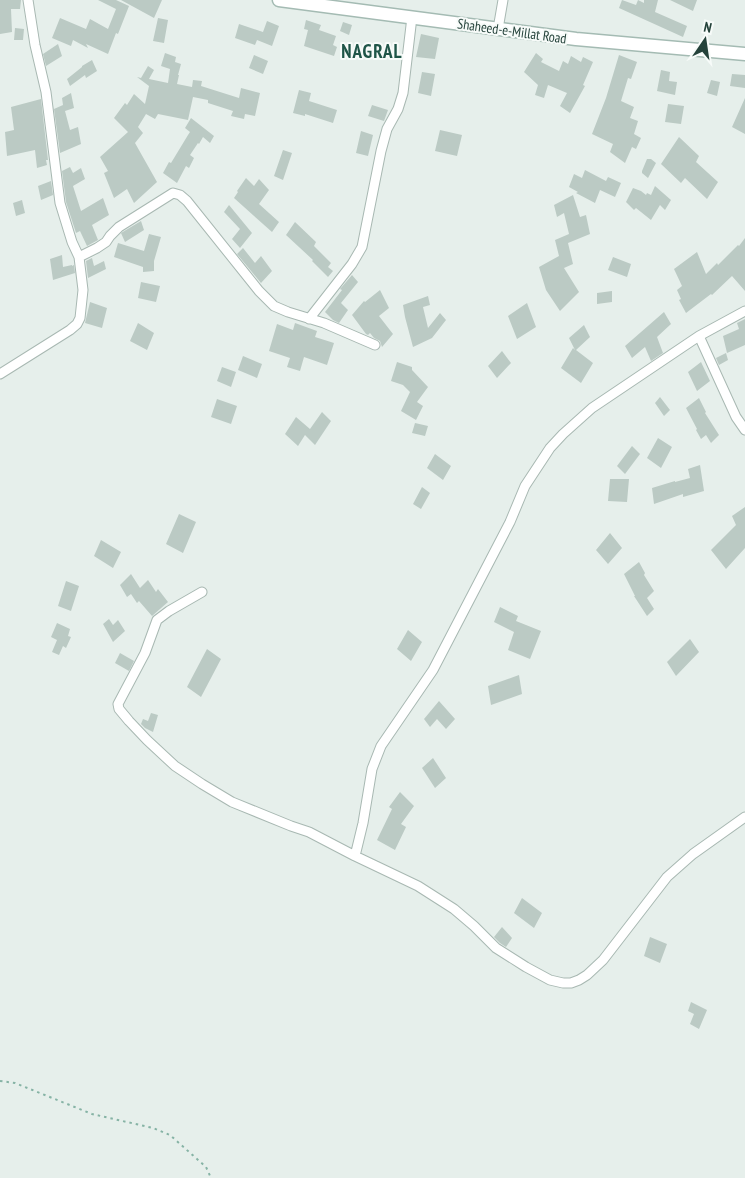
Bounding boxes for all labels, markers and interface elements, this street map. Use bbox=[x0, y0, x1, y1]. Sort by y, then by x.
street label: Shaheed-e-Millat Road bbox=[456, 14, 568, 48]
north arrow bbox=[680, 15, 730, 65]
text: N bbox=[702, 18, 714, 37]
district label: NAGRAL bbox=[341, 39, 403, 63]

